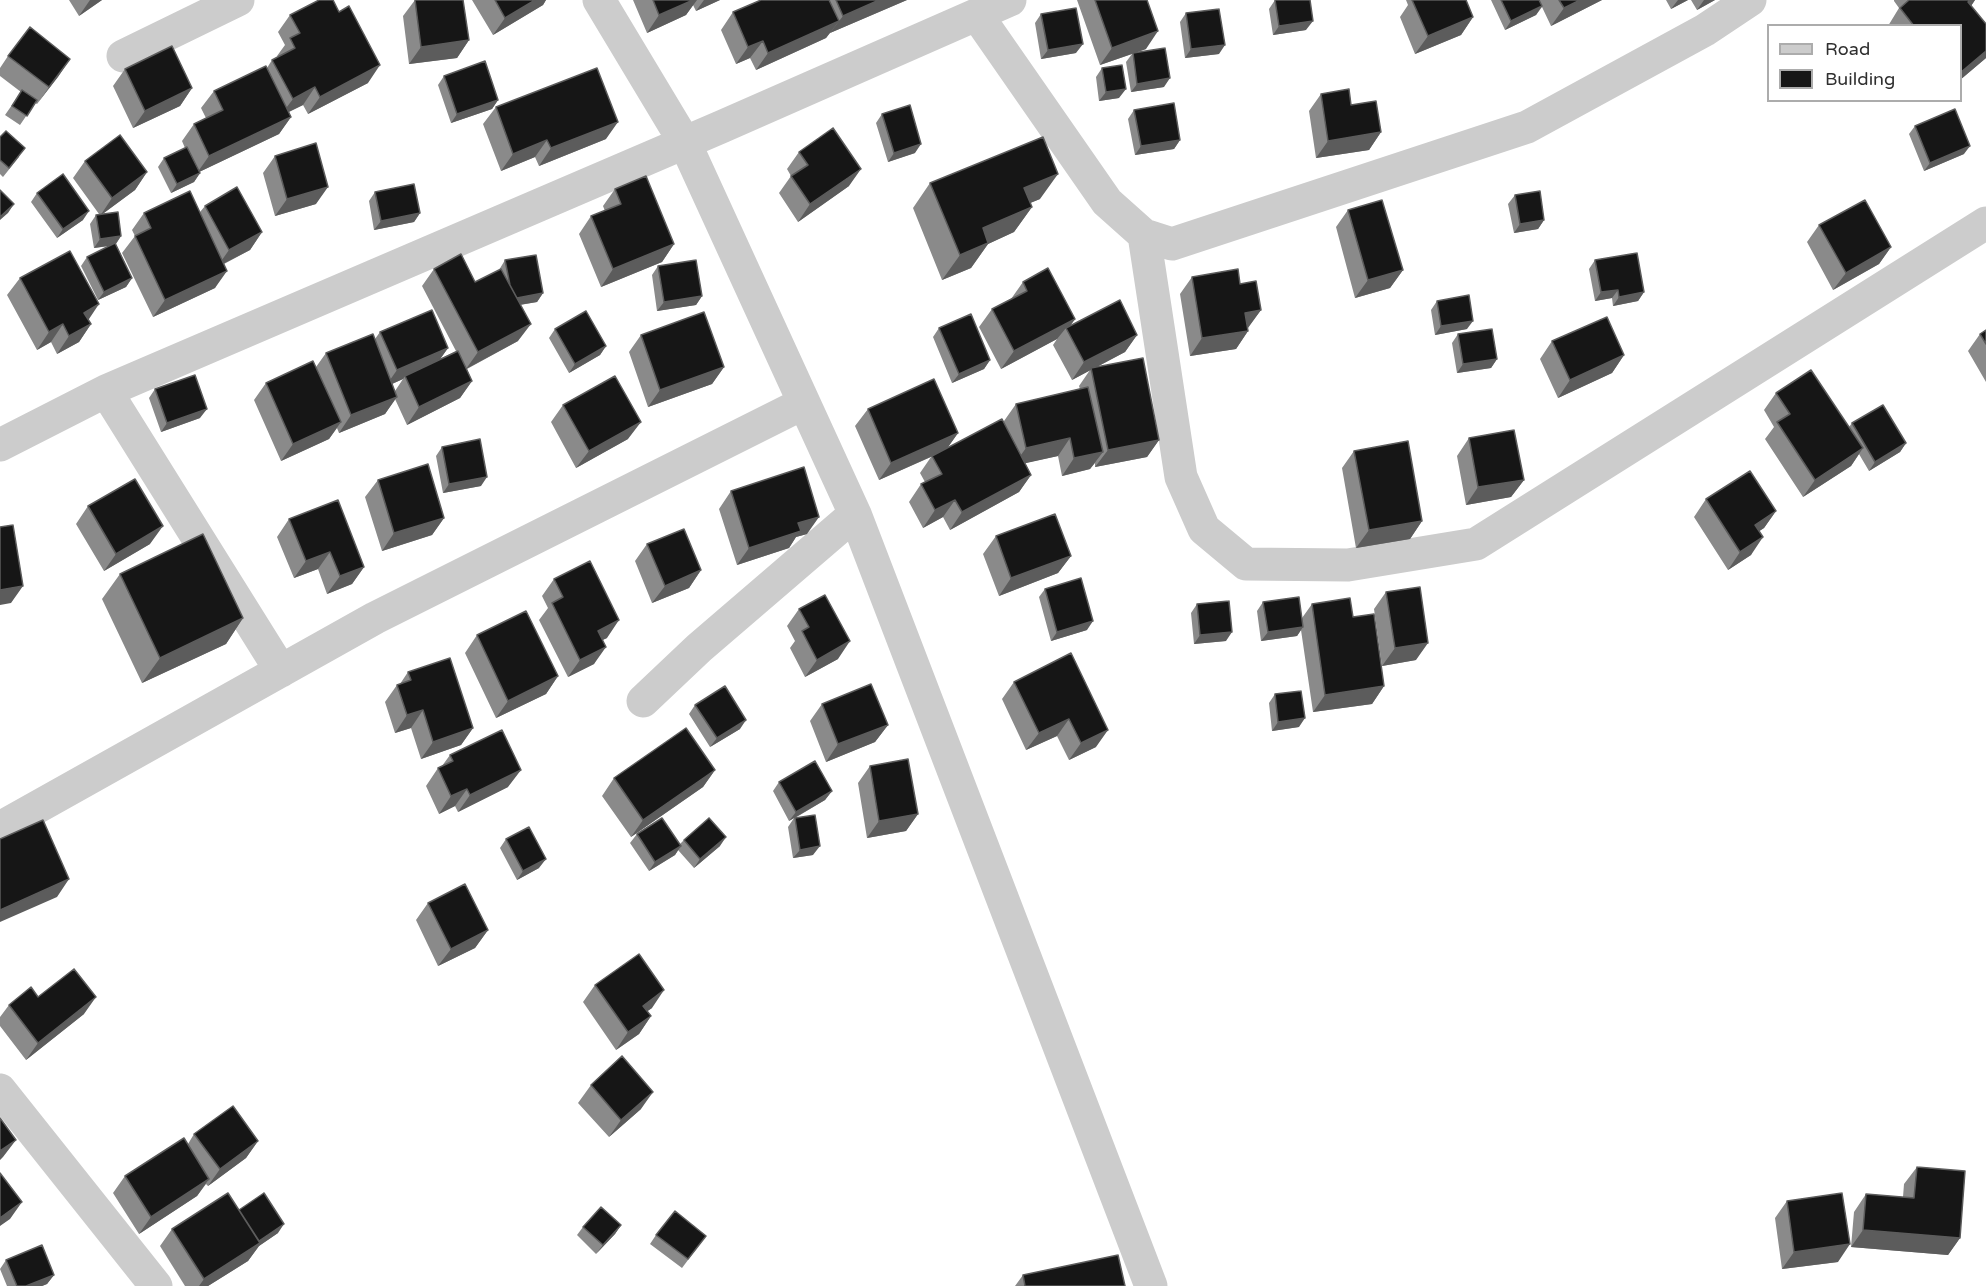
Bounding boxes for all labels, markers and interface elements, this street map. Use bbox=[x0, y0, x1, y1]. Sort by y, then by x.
legend bbox=[1767, 24, 1962, 102]
text: Road bbox=[1825, 38, 1870, 60]
text: Building bbox=[1825, 68, 1895, 90]

